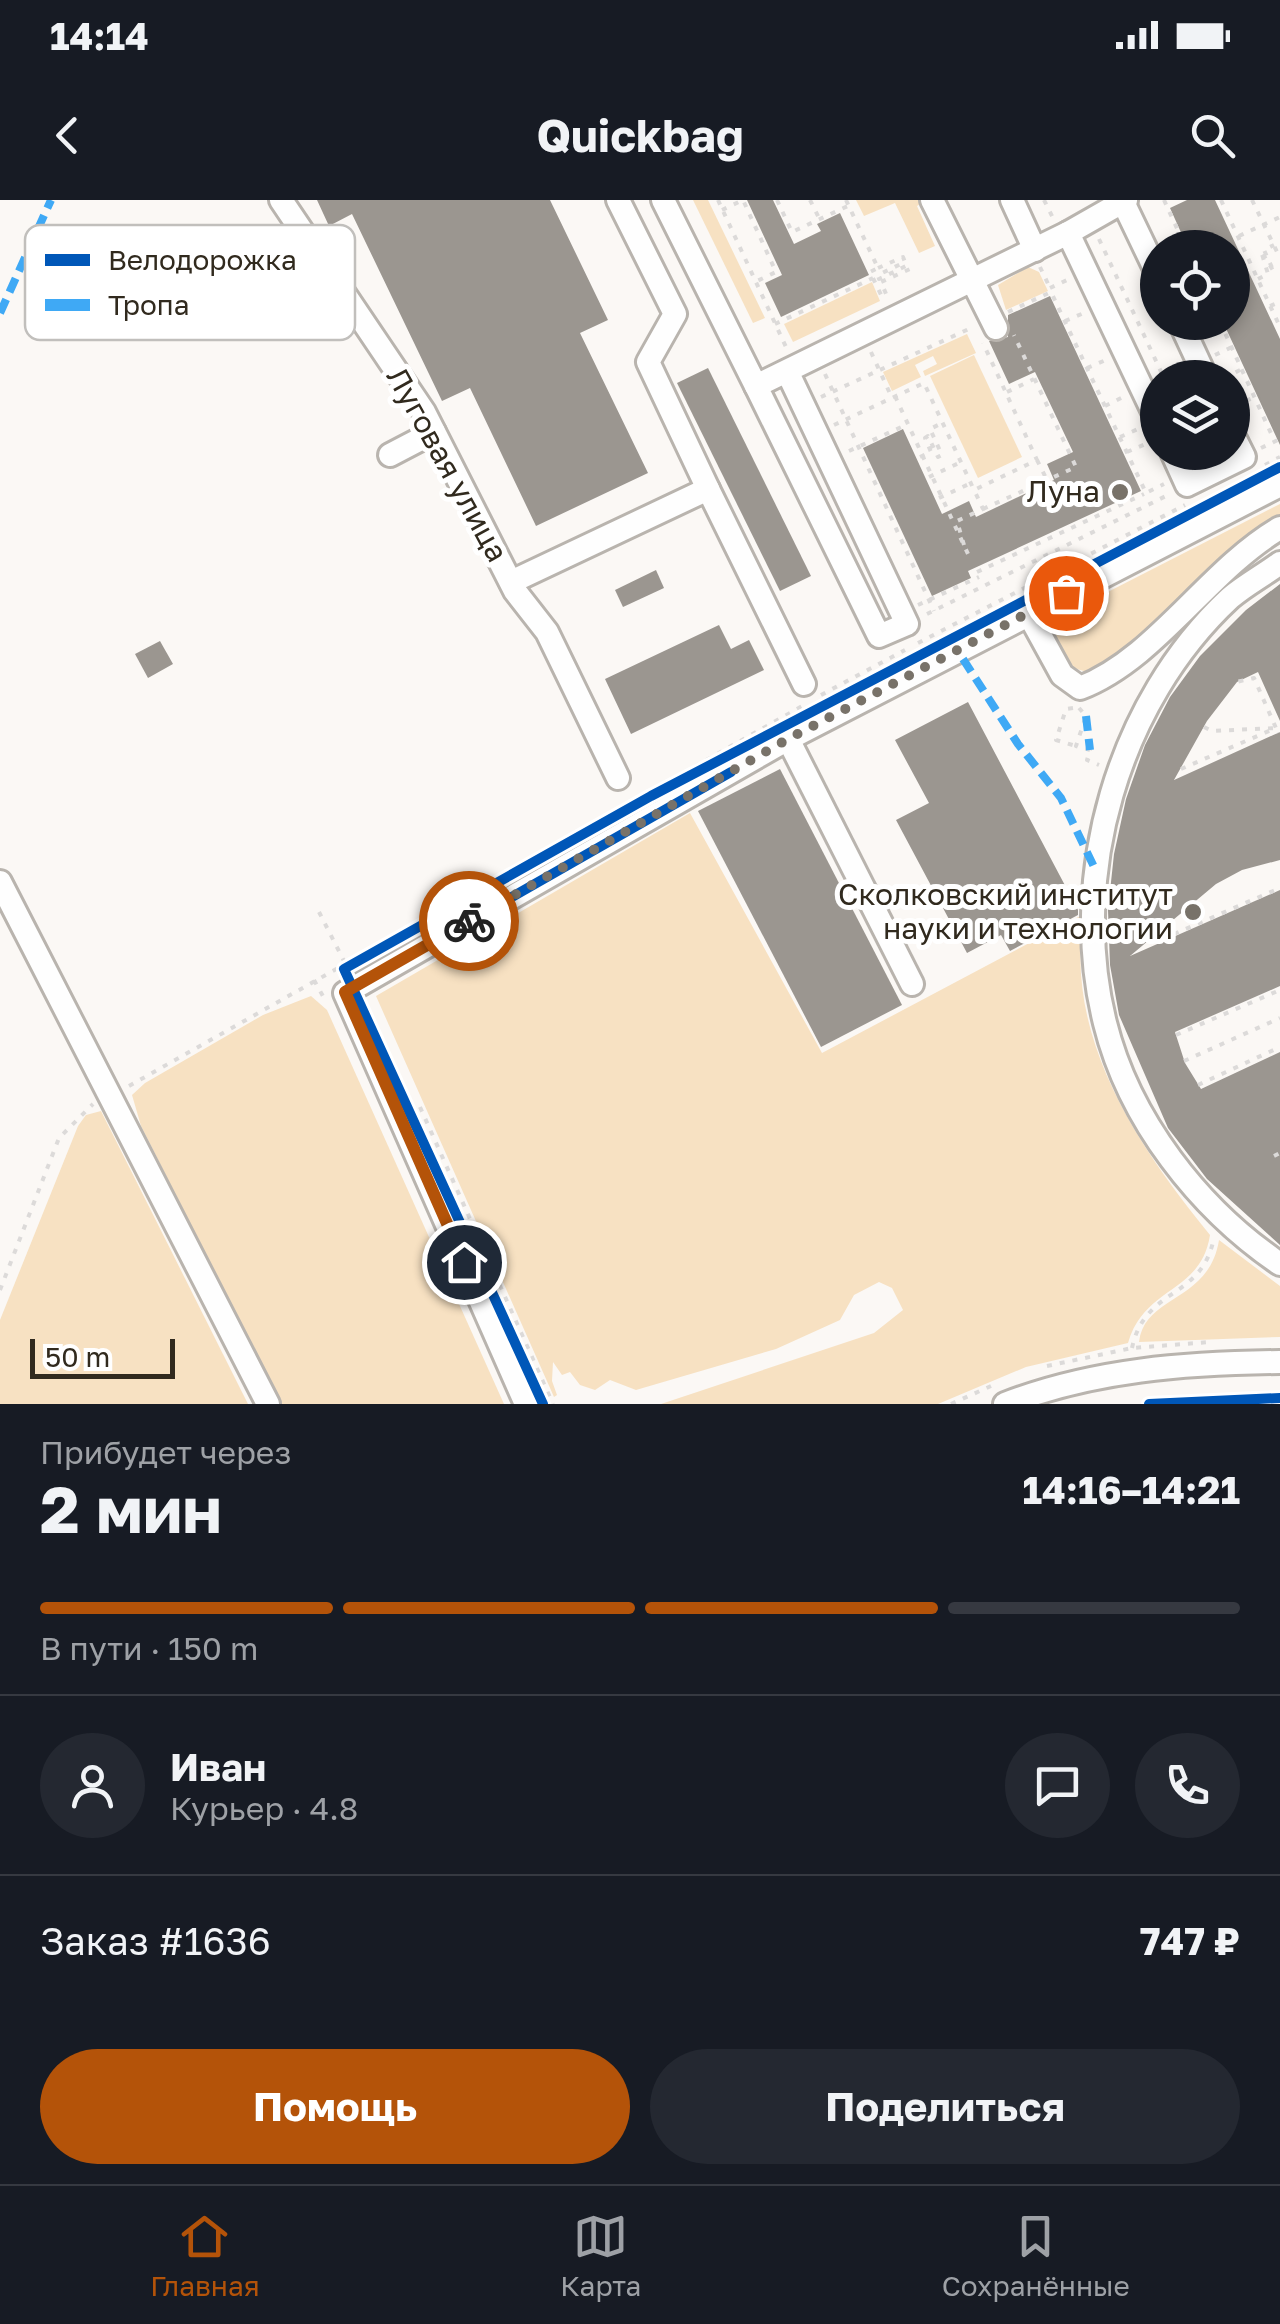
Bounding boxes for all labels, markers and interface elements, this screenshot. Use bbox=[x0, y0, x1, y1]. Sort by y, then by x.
text: 14:14 bbox=[50, 13, 149, 58]
icon: back bbox=[40, 108, 95, 163]
text: Quickbag bbox=[536, 108, 744, 162]
icon: search bbox=[1185, 108, 1240, 163]
legend bbox=[25, 225, 355, 340]
map controls bbox=[1140, 230, 1250, 470]
button: locate bbox=[1140, 230, 1250, 340]
text: Велодорожка bbox=[108, 243, 297, 276]
text: Тропа bbox=[108, 288, 189, 321]
button: layers bbox=[1140, 360, 1250, 470]
street label: Луговая улица bbox=[380, 361, 516, 568]
place label: Луна bbox=[1027, 473, 1100, 509]
marker: Луна bbox=[1109, 481, 1131, 503]
pin bbox=[1024, 551, 1109, 636]
icon: bag bbox=[1039, 566, 1094, 621]
courier bbox=[419, 871, 519, 971]
place label: Сколковский институт науки и технологии bbox=[838, 876, 1173, 946]
icon: bike bbox=[442, 894, 497, 949]
marker: Сколковский институт науки и технологии bbox=[1182, 901, 1204, 923]
pin bbox=[422, 1220, 507, 1305]
icon: home bbox=[437, 1235, 492, 1290]
scale bar bbox=[30, 1334, 175, 1378]
text: 50 m bbox=[45, 1340, 110, 1373]
text: Прибудет через bbox=[40, 1433, 291, 1471]
text: 14:16–14:21 bbox=[1022, 1467, 1240, 1512]
text: 2 мин bbox=[40, 1469, 222, 1547]
text: В пути · 150 m bbox=[40, 1629, 258, 1667]
button: person bbox=[40, 1733, 145, 1838]
button: chat bbox=[1005, 1733, 1110, 1838]
button: phone bbox=[1135, 1733, 1240, 1838]
text: Иван bbox=[170, 1744, 266, 1789]
text: Курьер · 4.8 bbox=[170, 1789, 358, 1827]
text: Заказ #1636 bbox=[40, 1918, 271, 1963]
text: 747 ₽ bbox=[1140, 1918, 1240, 1963]
button: Помощь bbox=[40, 2049, 630, 2164]
button: Поделиться bbox=[650, 2049, 1240, 2164]
tab: Главная bbox=[150, 2209, 260, 2302]
tab: Карта bbox=[560, 2209, 641, 2302]
tab: Сохранённые bbox=[942, 2209, 1130, 2302]

